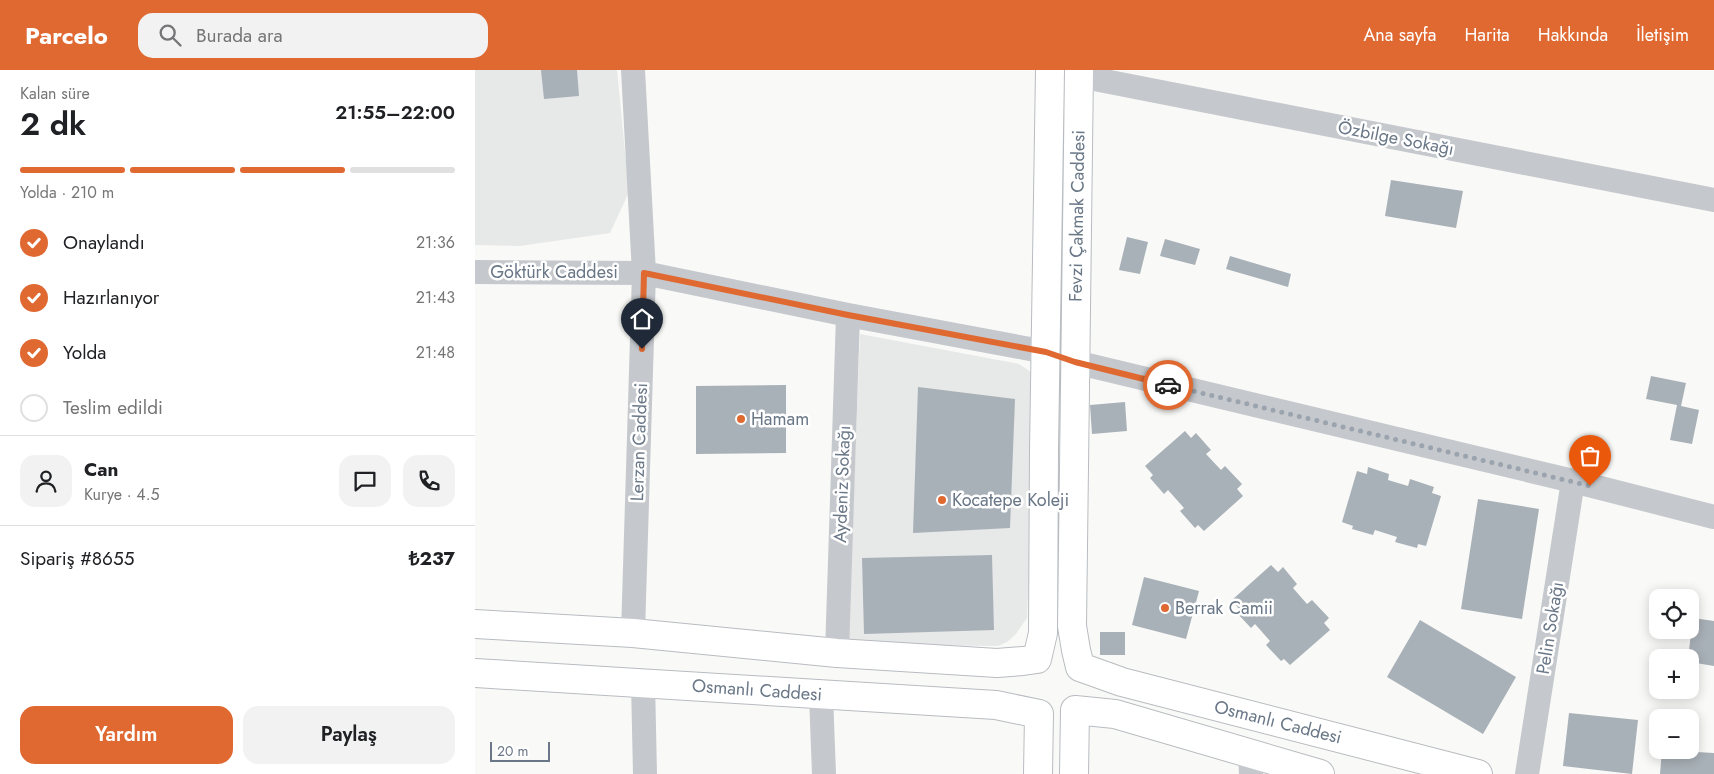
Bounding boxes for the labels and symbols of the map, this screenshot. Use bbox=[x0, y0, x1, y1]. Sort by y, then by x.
street label: Özbilge Sokağı bbox=[1336, 114, 1456, 162]
street label: Fevzi Çakmak Caddesi bbox=[1063, 130, 1091, 302]
street label: Göktürk Caddesi bbox=[490, 259, 618, 285]
pin bbox=[621, 298, 663, 349]
courier bbox=[1143, 360, 1193, 410]
street label: Lerzan Caddesi bbox=[624, 382, 654, 502]
place label: Hamam bbox=[751, 406, 809, 432]
marker: Hamam bbox=[735, 413, 747, 425]
street label: Aydeniz Sokağı bbox=[827, 425, 857, 543]
pin bbox=[1569, 435, 1611, 486]
place label: Kocatepe Koleji bbox=[952, 487, 1069, 513]
marker: Kocatepe Koleji bbox=[936, 494, 948, 506]
street label: Pelin Sokağı bbox=[1530, 580, 1570, 676]
place label: Berrak Camii bbox=[1175, 595, 1273, 621]
marker: Berrak Camii bbox=[1159, 602, 1171, 614]
street label: Osmanlı Caddesi bbox=[691, 672, 823, 708]
street label: Osmanlı Caddesi bbox=[1212, 694, 1344, 750]
scale bar bbox=[490, 739, 550, 762]

